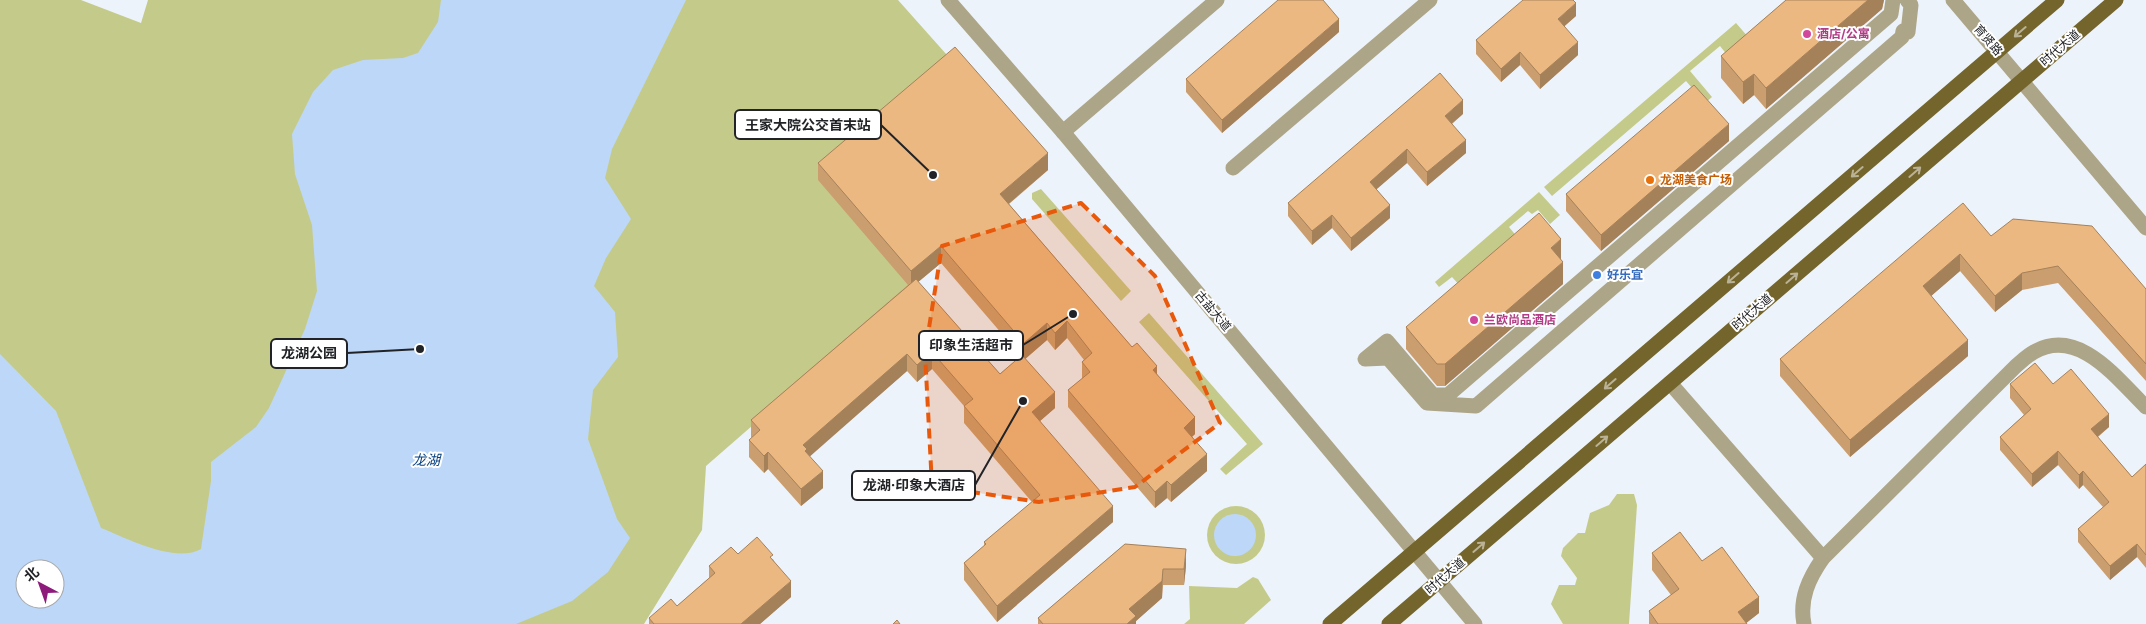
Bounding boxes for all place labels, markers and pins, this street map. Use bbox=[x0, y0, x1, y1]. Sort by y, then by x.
place label: 酒店/公寓 bbox=[1817, 26, 1870, 41]
marker: 酒店/公寓 bbox=[1801, 28, 1813, 40]
callout: 王家大院公交首末站 bbox=[735, 110, 881, 139]
place label: 龙湖美食广场 bbox=[1660, 172, 1732, 187]
marker: 龙湖美食广场 bbox=[1644, 174, 1656, 186]
place label: 好乐宜 bbox=[1607, 267, 1643, 282]
marker: 好乐宜 bbox=[1591, 269, 1603, 281]
place label: 兰欧尚品酒店 bbox=[1484, 312, 1556, 327]
marker: 兰欧尚品酒店 bbox=[1468, 314, 1480, 326]
callout: 印象生活超市 bbox=[919, 331, 1023, 360]
callout: 龙湖公园 bbox=[271, 339, 347, 368]
callout: 龙湖·印象大酒店 bbox=[852, 471, 975, 500]

